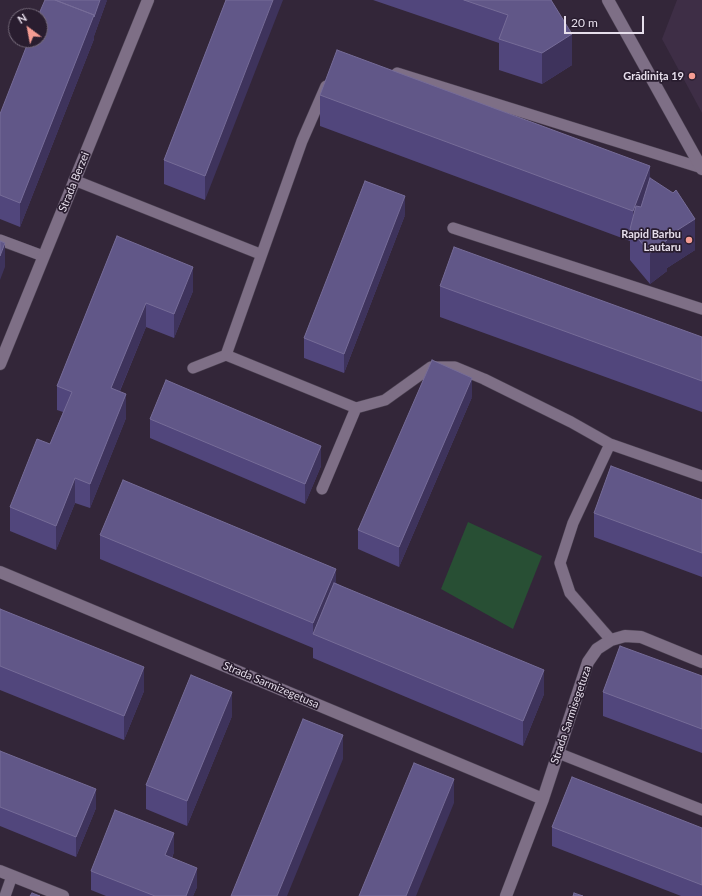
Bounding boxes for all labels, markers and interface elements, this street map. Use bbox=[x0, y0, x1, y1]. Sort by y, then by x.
north arrow bbox=[8, 8, 48, 48]
scale bar bbox=[566, 8, 646, 34]
text: N bbox=[15, 10, 29, 26]
text: 20 m bbox=[571, 15, 598, 30]
place label: Grădinița 19 bbox=[623, 69, 684, 83]
marker: Grădinița 19 bbox=[687, 71, 697, 81]
street label: Strada Berzei bbox=[56, 150, 92, 214]
place label: Rapid Barbu Lautaru bbox=[621, 227, 681, 253]
marker: Rapid Barbu Lautaru bbox=[684, 235, 694, 245]
street label: Strada Sarmizegetusa bbox=[221, 659, 321, 711]
street label: Strada Sarmisegetuza bbox=[548, 664, 594, 766]

